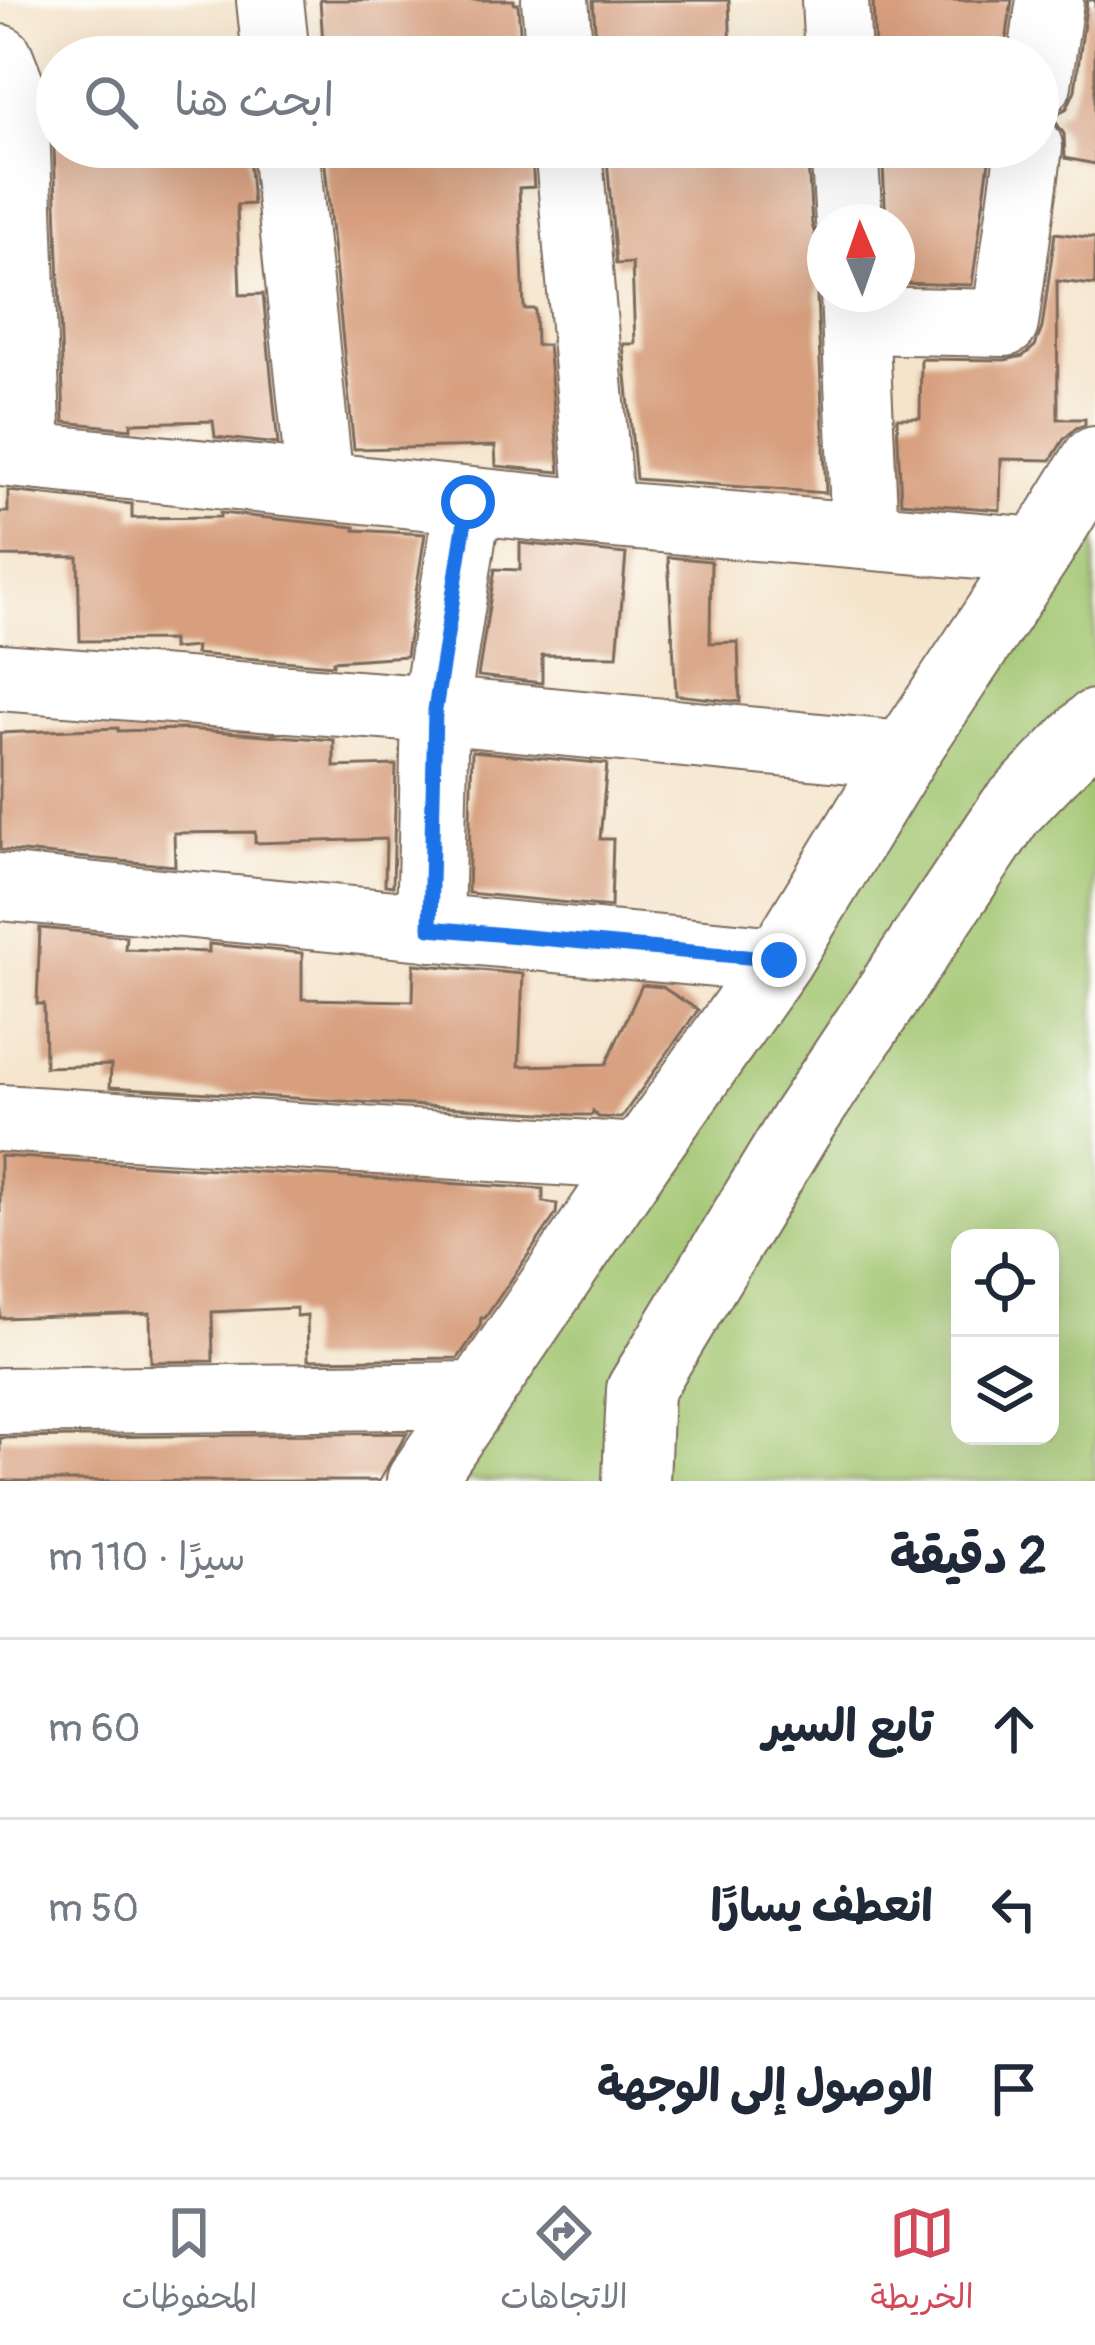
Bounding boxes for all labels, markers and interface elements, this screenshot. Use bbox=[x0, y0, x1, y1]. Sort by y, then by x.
search box bbox=[36, 36, 1059, 168]
icon: search bbox=[78, 69, 144, 135]
text: ابحث هنا bbox=[174, 73, 334, 129]
north arrow bbox=[807, 204, 915, 312]
route start bbox=[441, 475, 495, 529]
route end bbox=[752, 933, 806, 987]
map controls bbox=[951, 1229, 1059, 1445]
button: locate bbox=[951, 1229, 1059, 1337]
button: layers bbox=[951, 1337, 1059, 1445]
text: 2 دقيقة bbox=[890, 1525, 1047, 1589]
text: سيرًا · 110 m bbox=[48, 1533, 246, 1582]
icon: ahead bbox=[981, 1696, 1047, 1762]
text: تابع السير bbox=[763, 1699, 933, 1755]
text: 60 m bbox=[48, 1704, 140, 1753]
icon: left bbox=[981, 1876, 1047, 1942]
text: انعطف يسارًا bbox=[711, 1879, 933, 1935]
text: 50 m bbox=[48, 1884, 139, 1933]
icon: arrive bbox=[981, 2056, 1047, 2122]
text: الوصول إلى الوجهة bbox=[597, 2059, 933, 2115]
tab: المحفوظات bbox=[121, 2200, 257, 2326]
tab: الاتجاهات bbox=[500, 2200, 628, 2326]
tab: الخريطة bbox=[871, 2200, 974, 2326]

